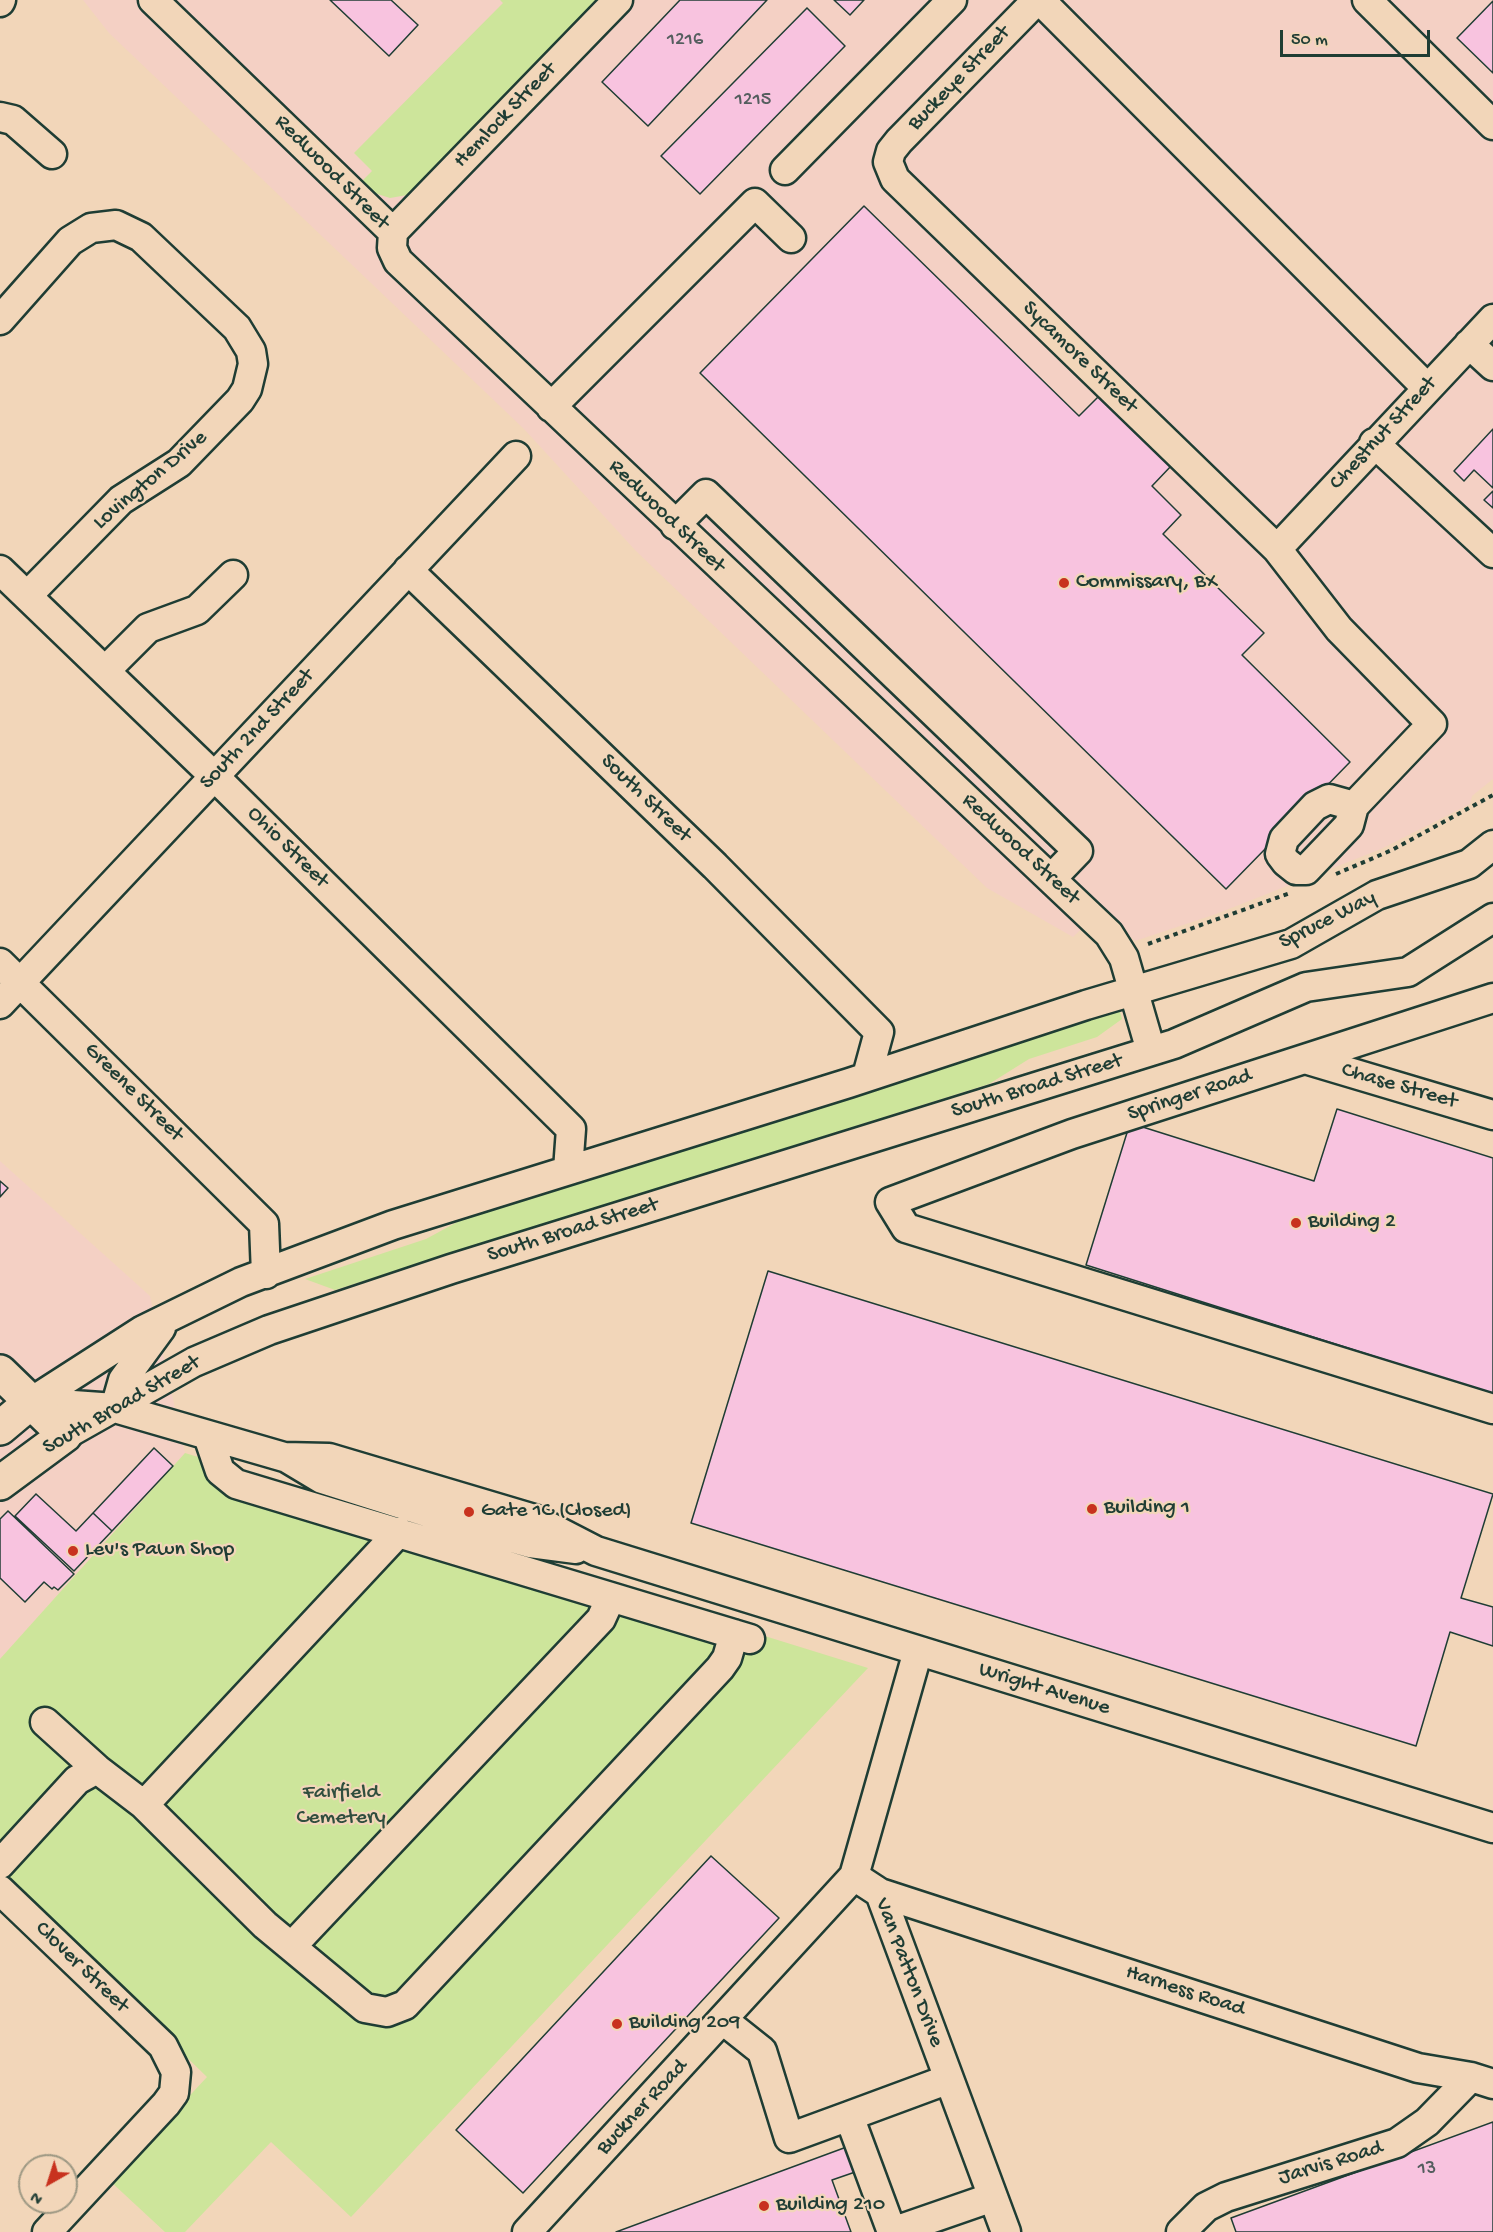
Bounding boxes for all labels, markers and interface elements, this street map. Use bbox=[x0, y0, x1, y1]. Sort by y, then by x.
scale bar bbox=[1283, 18, 1433, 56]
street label: Buckeye Street bbox=[903, 21, 1017, 137]
house number: 1216 bbox=[667, 29, 703, 53]
text: 50 m bbox=[1291, 30, 1328, 51]
street label: Hemlock Street bbox=[449, 58, 563, 174]
house number: 1215 bbox=[735, 89, 771, 113]
street label: Redwood Street bbox=[268, 110, 394, 236]
street label: Sycamore Street bbox=[1016, 296, 1142, 420]
street label: Chestnut Street bbox=[1325, 372, 1443, 496]
street label: Lovington Drive bbox=[89, 426, 213, 536]
street label: Redwood Street bbox=[602, 455, 730, 579]
place label: Commissary, BX bbox=[1076, 570, 1217, 596]
marker: Commissary, BX bbox=[1057, 576, 1071, 590]
street label: South 2nd Street bbox=[195, 664, 321, 796]
street label: South Street bbox=[594, 749, 696, 849]
street label: Redwood Street bbox=[955, 788, 1085, 912]
street label: Ohio Street bbox=[240, 801, 334, 895]
street label: Spruce Way bbox=[1275, 885, 1381, 957]
street label: Greene Street bbox=[78, 1038, 188, 1148]
street label: South Broad Street bbox=[948, 1048, 1126, 1126]
street label: Chase Street bbox=[1338, 1058, 1460, 1116]
street label: Springer Road bbox=[1125, 1064, 1255, 1128]
street label: South Broad Street bbox=[484, 1192, 662, 1270]
place label: Building 2 bbox=[1308, 1210, 1396, 1236]
marker: Building 2 bbox=[1289, 1216, 1303, 1230]
street label: South Broad Street bbox=[39, 1350, 205, 1462]
place label: Building 1 bbox=[1104, 1496, 1190, 1522]
place label: Gate 1C (Closed) bbox=[481, 1499, 632, 1525]
marker: Building 1 bbox=[1085, 1502, 1099, 1516]
marker: Gate 1C (Closed) bbox=[462, 1505, 476, 1519]
place label: Lev's Pawn Shop bbox=[85, 1538, 234, 1564]
marker: Lev's Pawn Shop bbox=[66, 1544, 80, 1558]
street label: Wright Avenue bbox=[975, 1658, 1113, 1722]
park label: Fairfield Cemetery bbox=[296, 1781, 386, 1832]
street label: Van Patton Drive bbox=[867, 1895, 949, 2051]
street label: Clover Street bbox=[28, 1917, 134, 2019]
street label: Harness Road bbox=[1122, 1960, 1248, 2024]
place label: Building 209 bbox=[629, 2011, 740, 2037]
marker: Building 209 bbox=[610, 2017, 624, 2031]
street label: Buckner Road bbox=[592, 2054, 694, 2162]
street label: Jarvis Road bbox=[1276, 2136, 1386, 2192]
north arrow bbox=[18, 2154, 78, 2214]
house number: 13 bbox=[1418, 2158, 1436, 2182]
text: N bbox=[28, 2186, 48, 2208]
place label: Building 210 bbox=[776, 2193, 885, 2219]
marker: Building 210 bbox=[757, 2199, 771, 2213]

